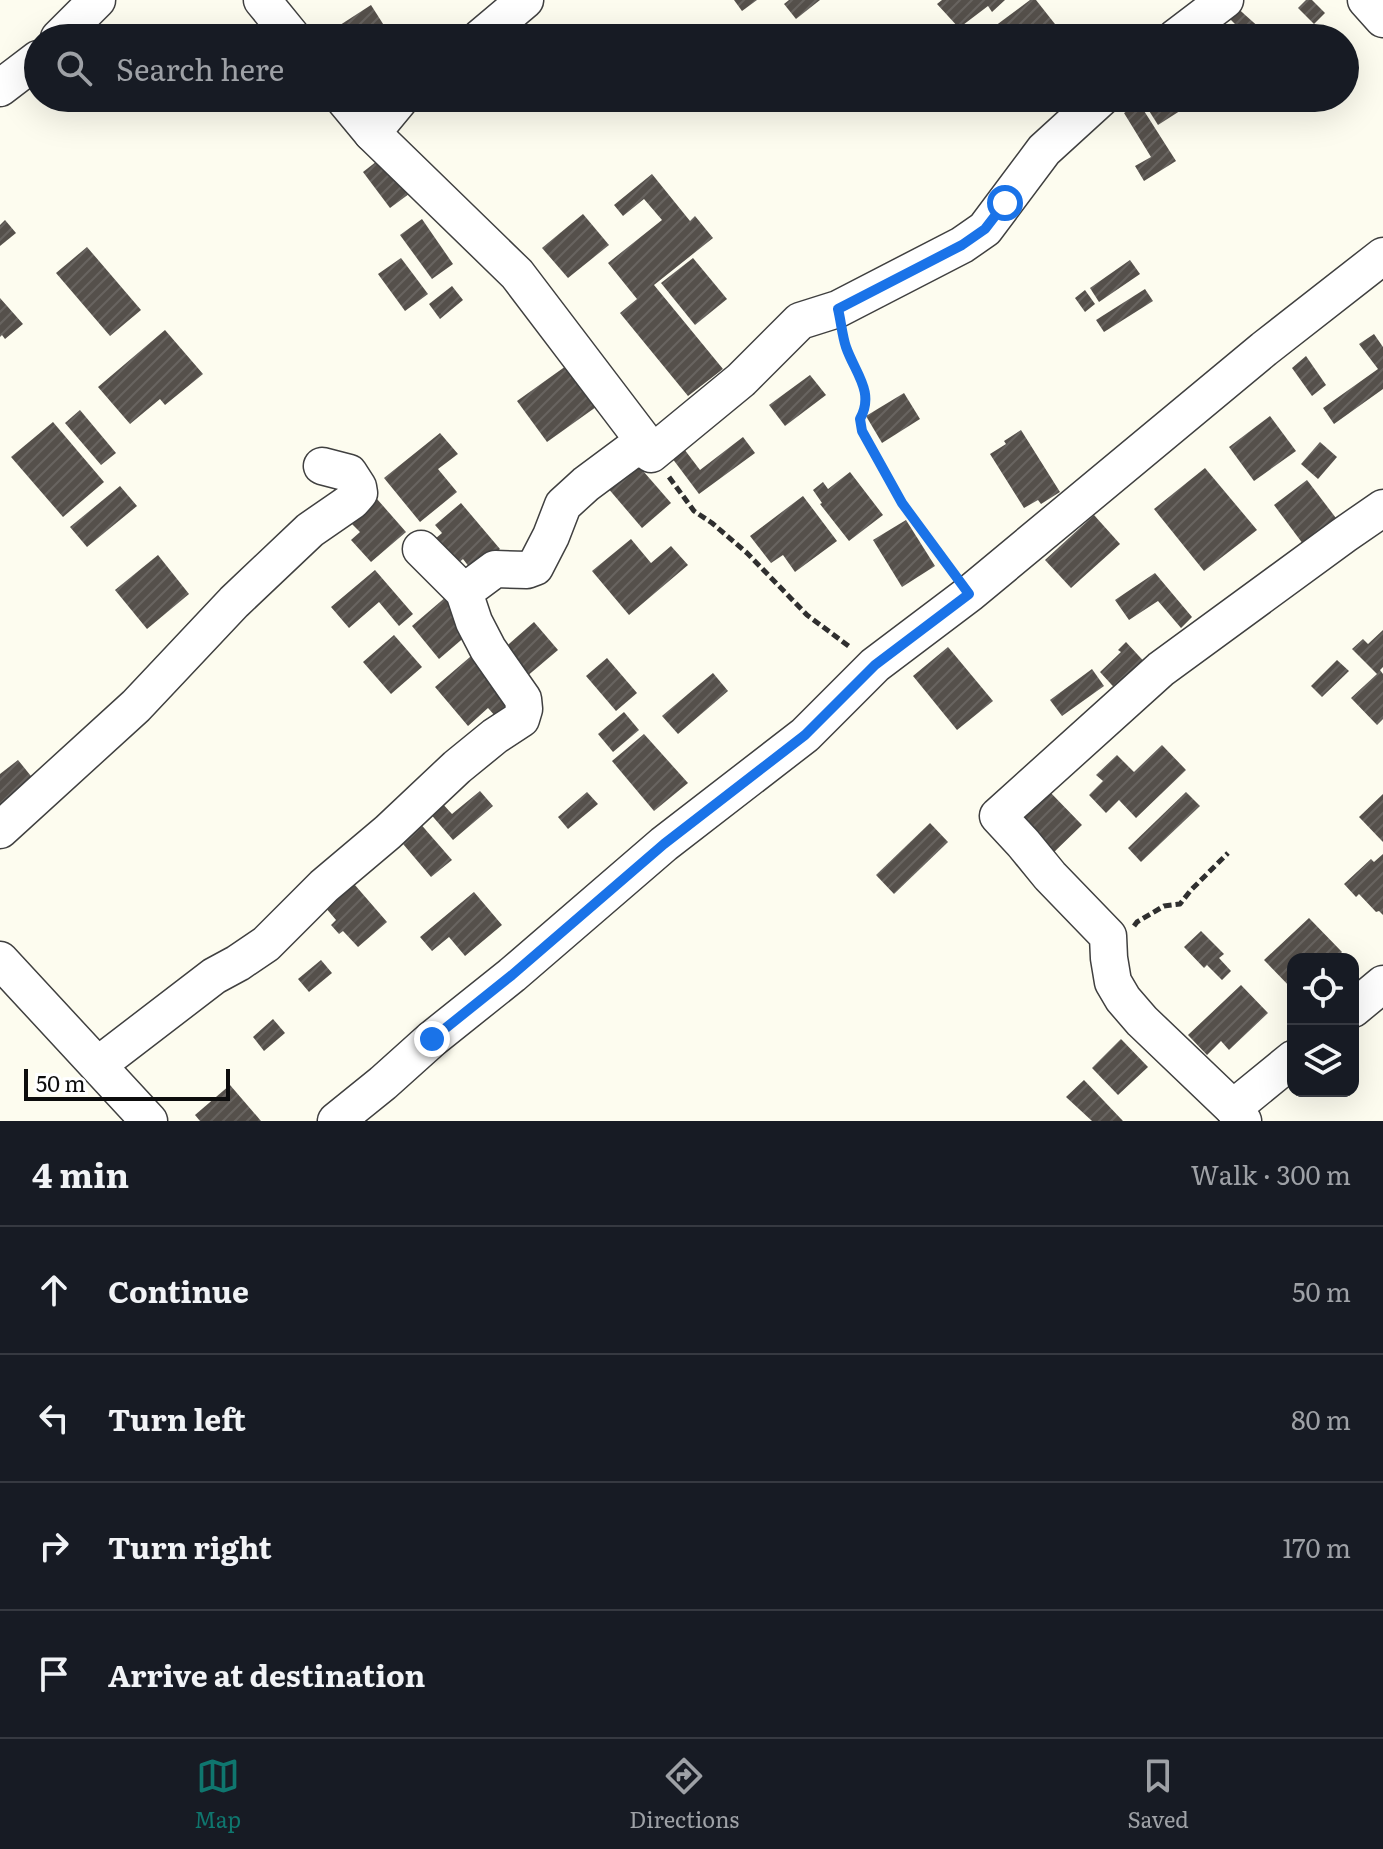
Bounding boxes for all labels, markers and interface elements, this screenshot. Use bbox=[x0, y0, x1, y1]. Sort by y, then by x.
search box bbox=[24, 24, 1359, 112]
icon: search bbox=[52, 46, 96, 90]
text: Search here bbox=[116, 46, 284, 90]
route start bbox=[987, 185, 1023, 221]
map controls bbox=[1287, 953, 1359, 1097]
button: locate bbox=[1287, 953, 1359, 1025]
route end bbox=[414, 1021, 450, 1057]
button: layers bbox=[1287, 1025, 1359, 1097]
scale bar bbox=[24, 1065, 230, 1101]
text: 50 m bbox=[36, 1066, 86, 1099]
text: 4 min bbox=[32, 1148, 129, 1198]
text: Walk · 300 m bbox=[1191, 1154, 1351, 1193]
icon: ahead bbox=[32, 1268, 76, 1312]
text: Continue bbox=[108, 1268, 249, 1312]
text: 50 m bbox=[1292, 1271, 1351, 1310]
icon: left bbox=[32, 1396, 76, 1440]
text: Turn left bbox=[108, 1396, 246, 1440]
text: 80 m bbox=[1291, 1399, 1351, 1438]
icon: right bbox=[32, 1524, 76, 1568]
text: Turn right bbox=[108, 1524, 272, 1568]
text: 170 m bbox=[1283, 1527, 1351, 1566]
icon: arrive bbox=[32, 1652, 76, 1696]
text: Arrive at destination bbox=[108, 1652, 425, 1696]
tab: Map bbox=[194, 1754, 241, 1835]
tab: Directions bbox=[629, 1754, 739, 1835]
tab: Saved bbox=[1128, 1754, 1189, 1835]

